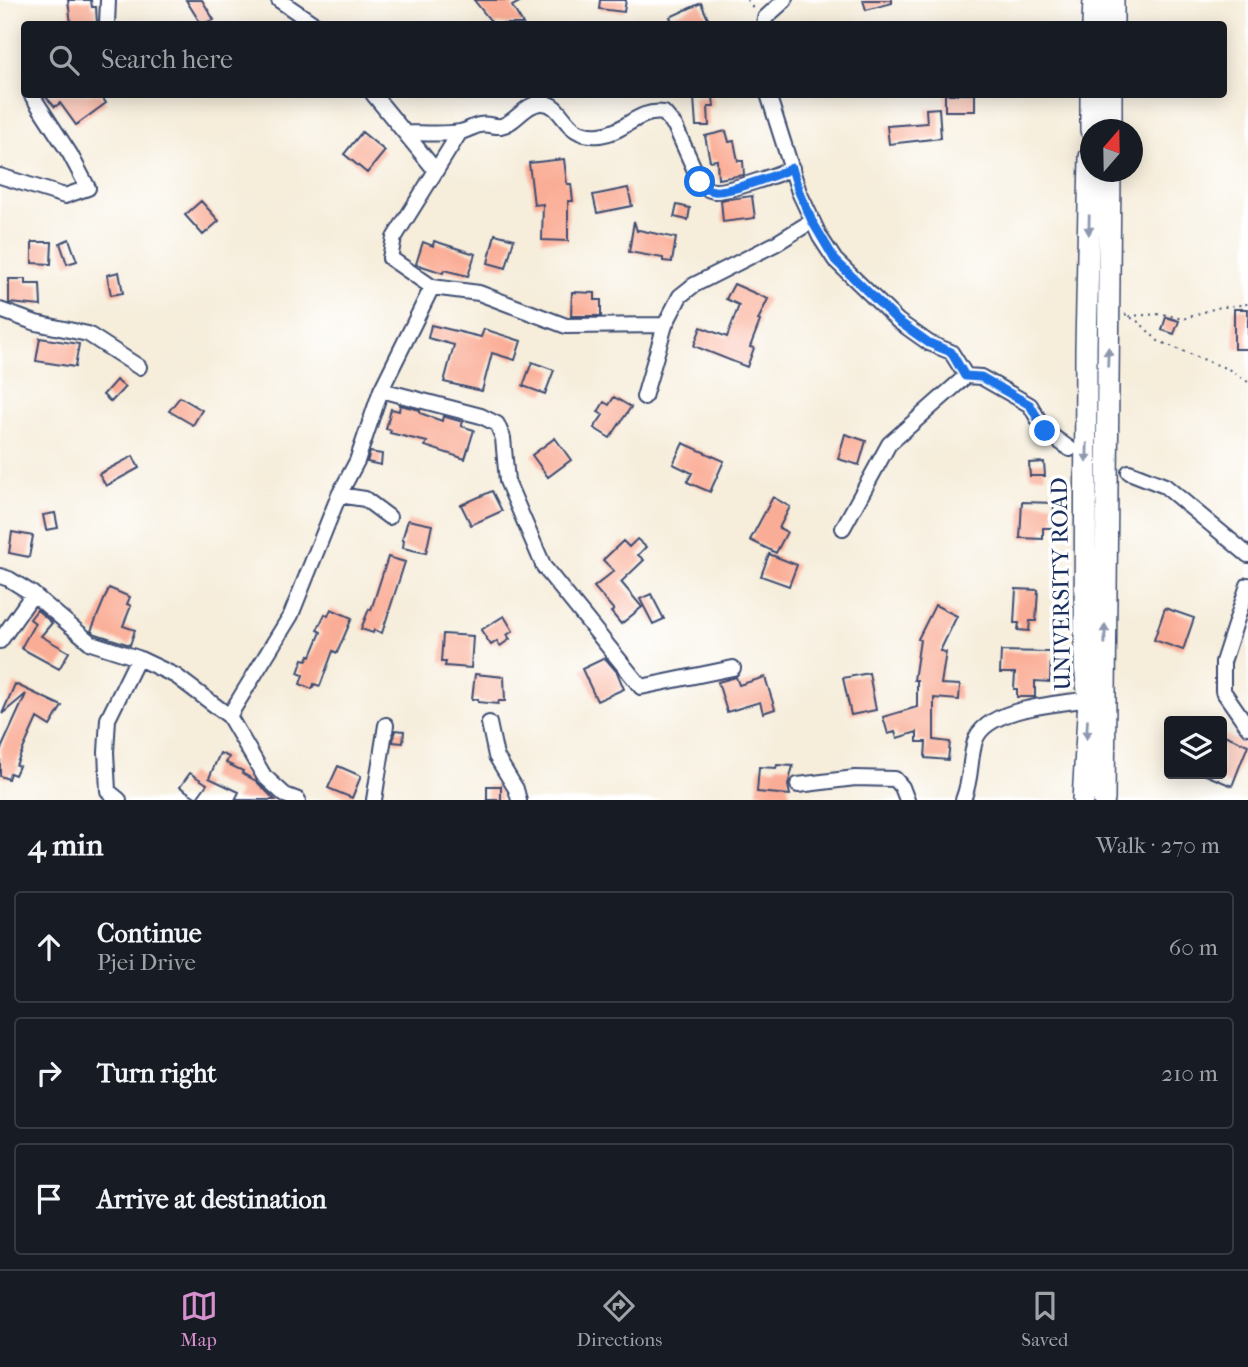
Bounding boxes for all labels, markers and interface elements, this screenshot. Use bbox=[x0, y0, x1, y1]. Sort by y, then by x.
search box bbox=[21, 21, 1227, 98]
icon: search bbox=[45, 41, 83, 79]
text: Search here bbox=[101, 44, 233, 75]
north arrow bbox=[1080, 119, 1143, 182]
route start bbox=[684, 166, 715, 197]
one-way arrow bbox=[1083, 214, 1095, 236]
one-way arrow bbox=[1103, 346, 1114, 368]
route end bbox=[1029, 415, 1060, 446]
one-way arrow bbox=[1081, 442, 1092, 464]
street label: UNIVERSITY ROAD bbox=[1046, 477, 1076, 691]
one-way arrow bbox=[1099, 623, 1111, 645]
map controls bbox=[1164, 716, 1227, 779]
button: layers bbox=[1164, 716, 1227, 779]
one-way arrow bbox=[1082, 718, 1093, 740]
text: 4 min bbox=[28, 828, 103, 863]
text: Walk · 270 m bbox=[1096, 832, 1220, 859]
text: Continue bbox=[97, 918, 202, 949]
icon: ahead bbox=[30, 928, 68, 966]
text: 60 m bbox=[1169, 934, 1218, 961]
text: Pjei Drive bbox=[97, 949, 196, 976]
icon: right bbox=[30, 1054, 68, 1092]
text: Turn right bbox=[97, 1058, 217, 1089]
text: 210 m bbox=[1161, 1060, 1218, 1087]
icon: arrive bbox=[30, 1180, 68, 1218]
text: Arrive at destination bbox=[97, 1184, 327, 1215]
tab: Map bbox=[180, 1287, 218, 1351]
tab: Directions bbox=[577, 1287, 662, 1351]
tab: Saved bbox=[1021, 1287, 1068, 1351]

